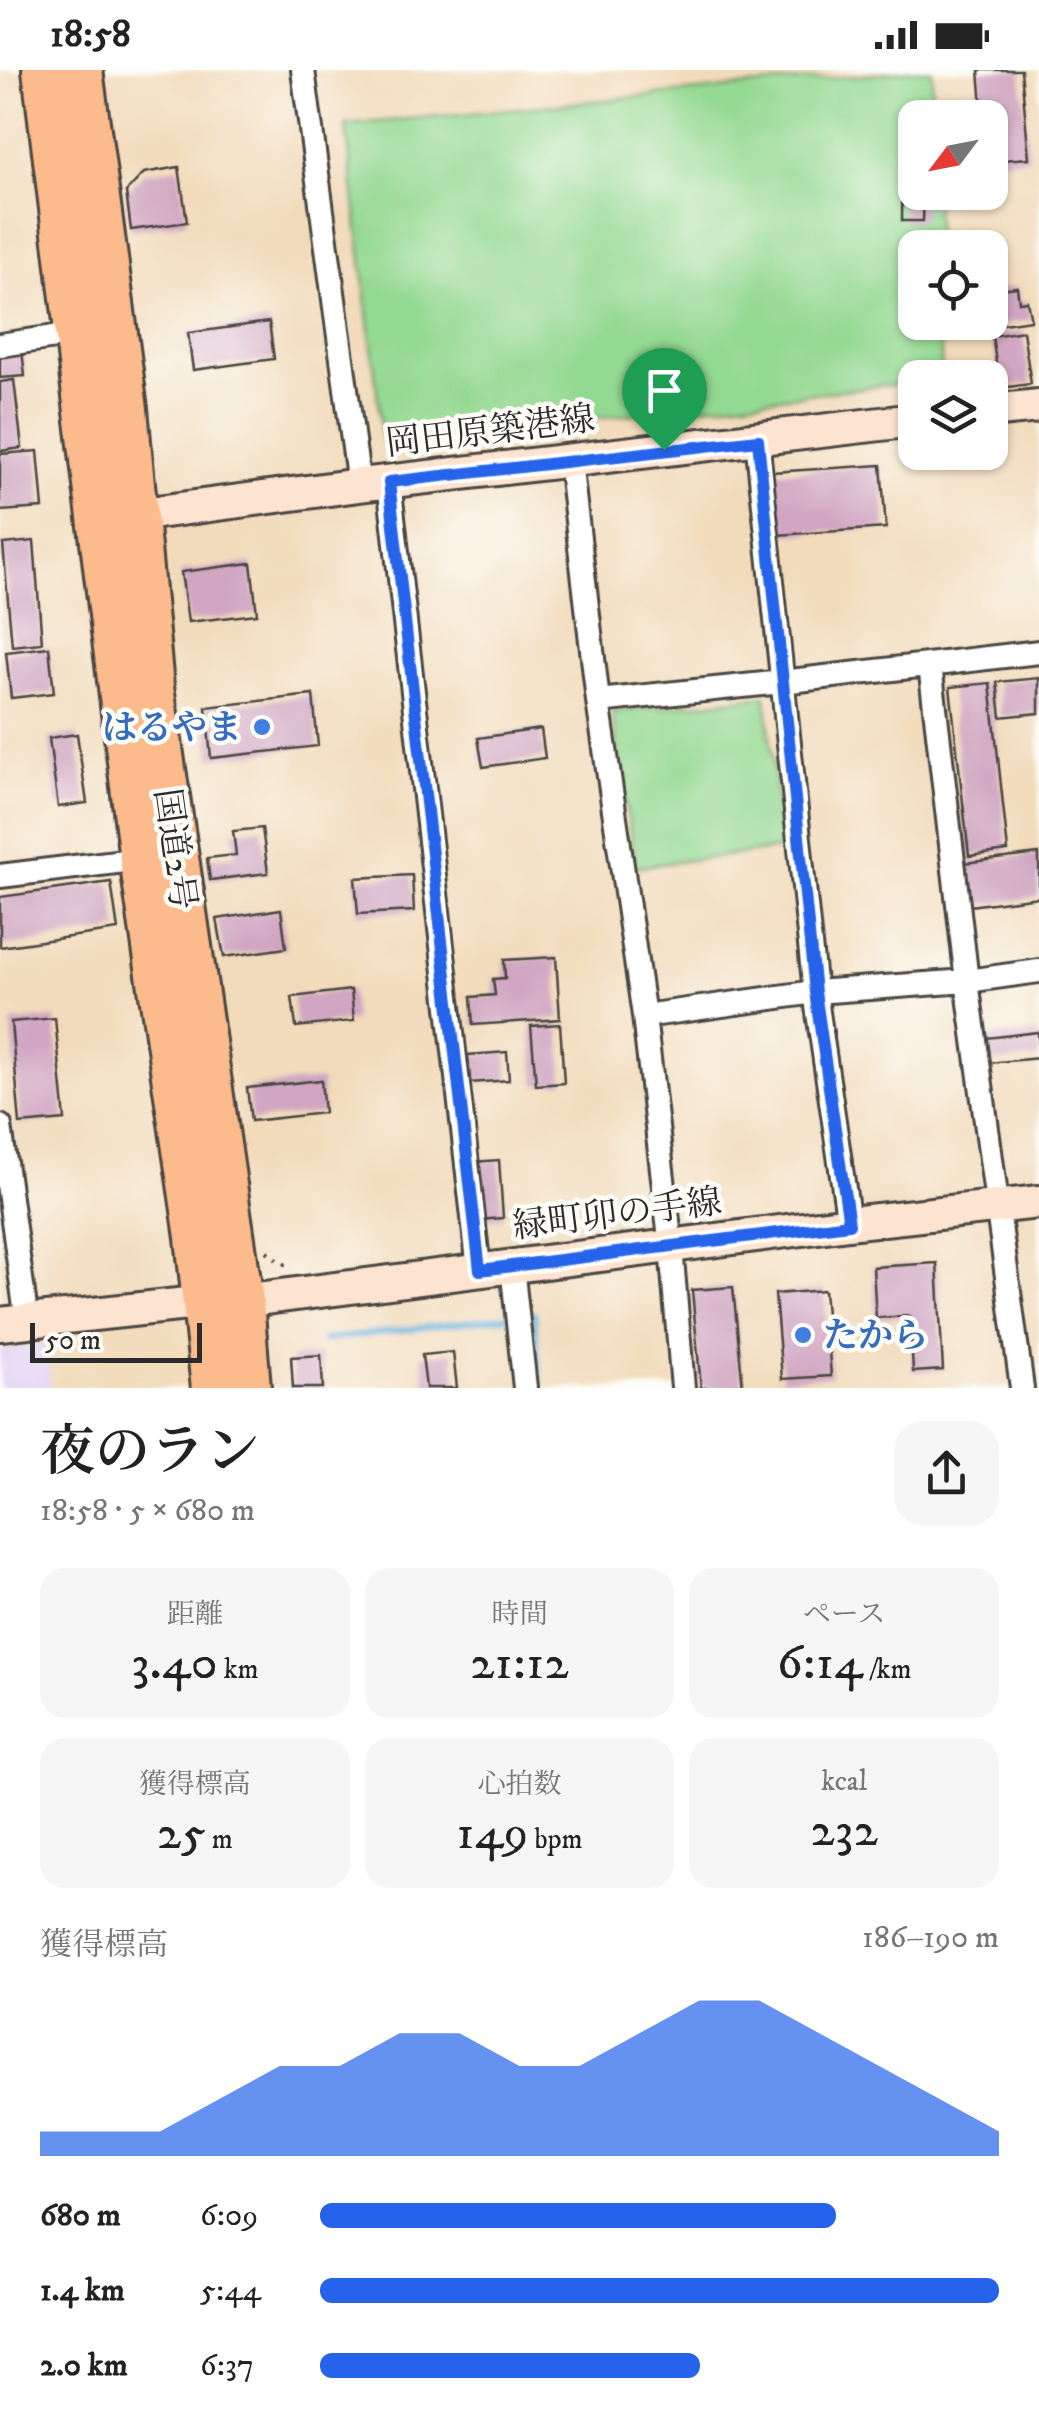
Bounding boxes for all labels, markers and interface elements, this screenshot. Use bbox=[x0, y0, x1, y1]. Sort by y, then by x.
text: 18:58 bbox=[50, 11, 131, 59]
north arrow bbox=[898, 100, 1008, 210]
map controls bbox=[898, 100, 1008, 470]
button: locate bbox=[898, 230, 1008, 340]
pin bbox=[622, 348, 707, 451]
button: layers bbox=[898, 360, 1008, 470]
icon: arrive bbox=[637, 363, 692, 418]
street label: 岡田原築港線 bbox=[383, 397, 597, 467]
place label: はるやま bbox=[102, 707, 242, 751]
marker: はるやま bbox=[251, 716, 273, 738]
street label: 国道2号 bbox=[144, 786, 204, 913]
street label: 緑町卯の手線 bbox=[510, 1180, 724, 1250]
place label: たから bbox=[823, 1315, 928, 1359]
scale bar bbox=[30, 1318, 202, 1362]
text: 50 m bbox=[45, 1323, 101, 1358]
marker: たから bbox=[792, 1324, 814, 1346]
text: 夜のラン bbox=[40, 1419, 260, 1488]
button: share bbox=[894, 1421, 999, 1526]
text: 18:58 · 5 × 680 m bbox=[40, 1491, 255, 1531]
text: 距離 bbox=[167, 1597, 223, 1632]
text: 時間 bbox=[491, 1597, 548, 1632]
text: ペース bbox=[803, 1597, 885, 1632]
text: 3.40 bbox=[131, 1632, 218, 1695]
text: 21:12 bbox=[470, 1632, 569, 1695]
text: 6:14 bbox=[777, 1632, 863, 1695]
text: km bbox=[218, 1652, 259, 1687]
text: /km bbox=[863, 1652, 912, 1687]
text: kcal bbox=[821, 1764, 867, 1799]
text: 獲得標高 bbox=[139, 1767, 251, 1802]
text: 心拍数 bbox=[477, 1767, 562, 1802]
text: 232 bbox=[810, 1799, 878, 1862]
text: 25 bbox=[157, 1802, 206, 1865]
text: 149 bbox=[456, 1802, 528, 1865]
text: m bbox=[206, 1822, 233, 1857]
text: bpm bbox=[528, 1822, 583, 1857]
text: 186–190 m bbox=[862, 1918, 999, 1958]
text: 獲得標高 bbox=[40, 1926, 168, 1966]
text: 680 m bbox=[40, 2196, 121, 2236]
text: 6:09 bbox=[200, 2196, 258, 2236]
text: 1.4 km bbox=[40, 2271, 125, 2311]
text: 5:44 bbox=[200, 2271, 261, 2311]
text: 2.0 km bbox=[40, 2346, 128, 2386]
text: 6:37 bbox=[200, 2346, 254, 2386]

